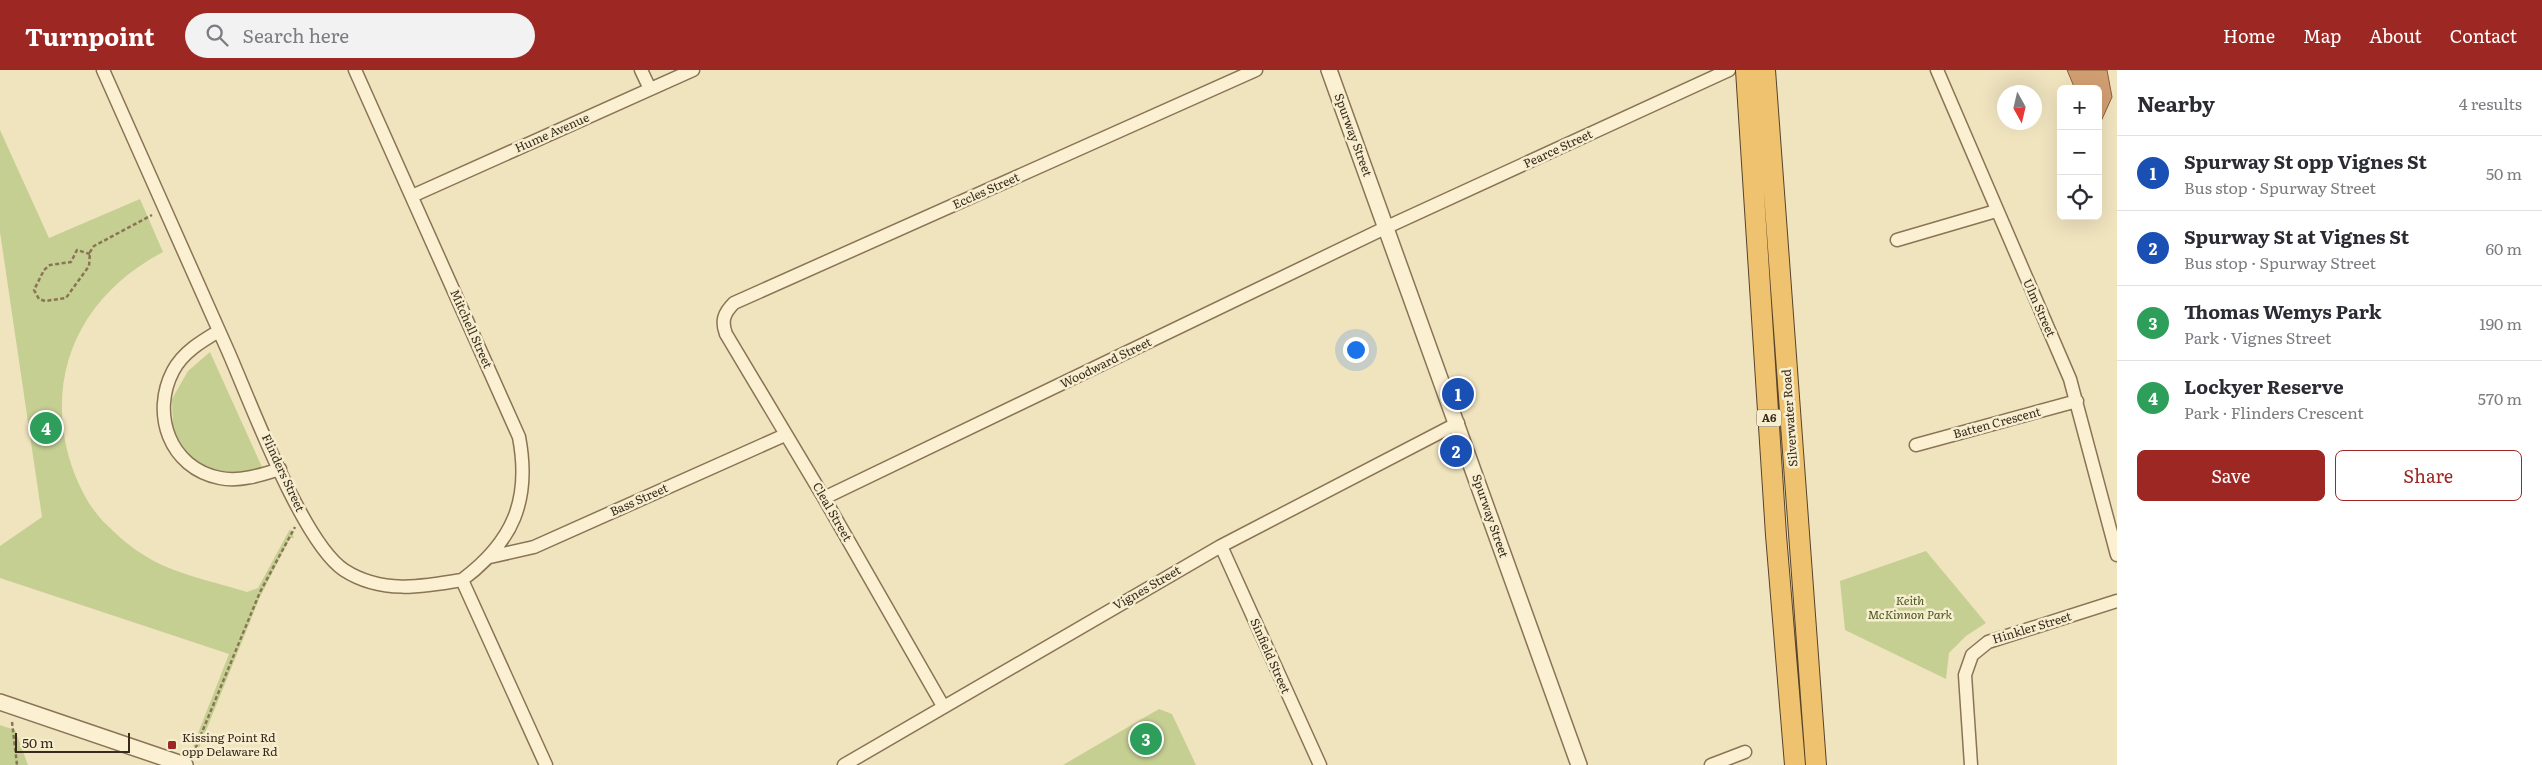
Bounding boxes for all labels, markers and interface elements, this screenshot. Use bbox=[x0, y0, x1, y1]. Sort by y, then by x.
search box bbox=[185, 13, 535, 58]
text: Turnpoint bbox=[25, 18, 155, 53]
icon: search bbox=[203, 21, 231, 49]
text: Search here bbox=[243, 21, 349, 49]
text: Home bbox=[2223, 22, 2275, 49]
text: Map bbox=[2303, 22, 2341, 49]
text: About bbox=[2369, 22, 2422, 49]
text: Contact bbox=[2450, 22, 2517, 49]
north arrow bbox=[1997, 85, 2042, 130]
map controls bbox=[2057, 85, 2102, 220]
button: + bbox=[2057, 85, 2102, 130]
text: Nearby bbox=[2137, 87, 2215, 118]
street label: Spurway Street bbox=[1331, 90, 1377, 179]
text: 4 results bbox=[2459, 91, 2522, 115]
street label: Hume Avenue bbox=[511, 108, 592, 157]
street label: Pearce Street bbox=[1520, 124, 1595, 172]
button: − bbox=[2057, 130, 2102, 175]
text: Spurway St opp Vignes St bbox=[2184, 147, 2427, 175]
text: 1 bbox=[2150, 161, 2156, 185]
text: 50 m bbox=[2486, 161, 2522, 185]
street label: Eccles Street bbox=[949, 167, 1022, 213]
button: locate bbox=[2057, 175, 2102, 220]
text: Bus stop · Spurway Street bbox=[2184, 175, 2376, 199]
text: Spurway St at Vignes St bbox=[2184, 222, 2409, 250]
text: 2 bbox=[2149, 236, 2157, 260]
text: 60 m bbox=[2485, 236, 2522, 260]
text: Bus stop · Spurway Street bbox=[2184, 250, 2376, 274]
street label: Ulm Street bbox=[2019, 276, 2061, 340]
street label: Mitchell Street bbox=[446, 286, 497, 371]
text: Thomas Wemys Park bbox=[2184, 297, 2381, 325]
text: 3 bbox=[2149, 311, 2157, 335]
text: 190 m bbox=[2479, 311, 2522, 335]
text: Park · Vignes Street bbox=[2184, 325, 2331, 349]
street label: Woodward Street bbox=[1057, 332, 1154, 392]
your location bbox=[1343, 337, 1369, 363]
street label: Silverwater Road bbox=[1777, 368, 1801, 467]
text: Lockyer Reserve bbox=[2184, 372, 2344, 400]
pin: 1 bbox=[1442, 375, 1474, 413]
text: 4 bbox=[2148, 386, 2158, 410]
text: 570 m bbox=[2478, 386, 2522, 410]
text: Park · Flinders Crescent bbox=[2184, 400, 2364, 424]
street label: Batten Crescent bbox=[1951, 402, 2043, 442]
pin: 4 bbox=[30, 409, 62, 447]
road number: A6 bbox=[1756, 409, 1782, 426]
street label: Flinders Street bbox=[258, 431, 310, 515]
pin: 2 bbox=[1440, 432, 1472, 470]
button: Save bbox=[2137, 450, 2325, 501]
button: Share bbox=[2335, 450, 2522, 501]
street label: Spurway Street bbox=[1468, 471, 1514, 560]
street label: Bass Street bbox=[607, 478, 671, 520]
street label: Cleal Street bbox=[809, 479, 857, 545]
street label: Vignes Street bbox=[1109, 560, 1184, 614]
park label: Keith McKinnon Park bbox=[1868, 591, 1953, 623]
street label: Hinkler Street bbox=[1990, 606, 2074, 648]
street label: Sinfield Street bbox=[1246, 615, 1296, 696]
pin: 3 bbox=[1130, 720, 1162, 758]
place label: Kissing Point Rd opp Delaware Rd bbox=[182, 728, 278, 760]
scale bar bbox=[15, 730, 130, 753]
text: 50 m bbox=[22, 732, 54, 752]
marker: Kissing Point Rd opp Delaware Rd bbox=[166, 739, 178, 751]

